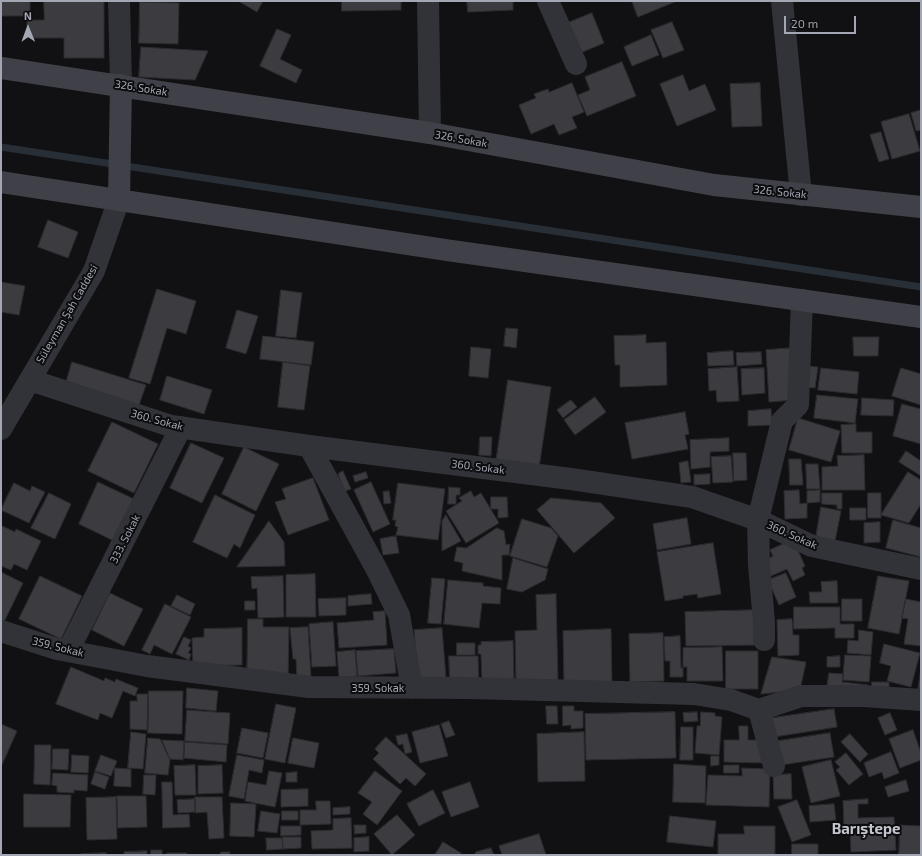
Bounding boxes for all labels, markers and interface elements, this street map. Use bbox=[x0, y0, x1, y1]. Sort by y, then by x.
north arrow bbox=[8, 8, 48, 48]
scale bar bbox=[786, 8, 858, 34]
text: N bbox=[24, 9, 32, 22]
text: 20 m bbox=[791, 16, 818, 30]
street label: 326. Sokak bbox=[114, 77, 168, 99]
street label: 326. Sokak bbox=[434, 128, 488, 150]
street label: 326. Sokak bbox=[753, 183, 807, 201]
street label: Süleyman Şah Caddesi bbox=[33, 262, 101, 366]
street label: 360. Sokak bbox=[129, 407, 185, 433]
street label: 360. Sokak bbox=[451, 457, 505, 477]
street label: 333. Sokak bbox=[107, 512, 143, 566]
street label: 360. Sokak bbox=[765, 518, 819, 552]
street label: 359. Sokak bbox=[31, 634, 85, 660]
street label: 359. Sokak bbox=[352, 681, 404, 695]
district label: Barıştepe bbox=[832, 820, 900, 838]

